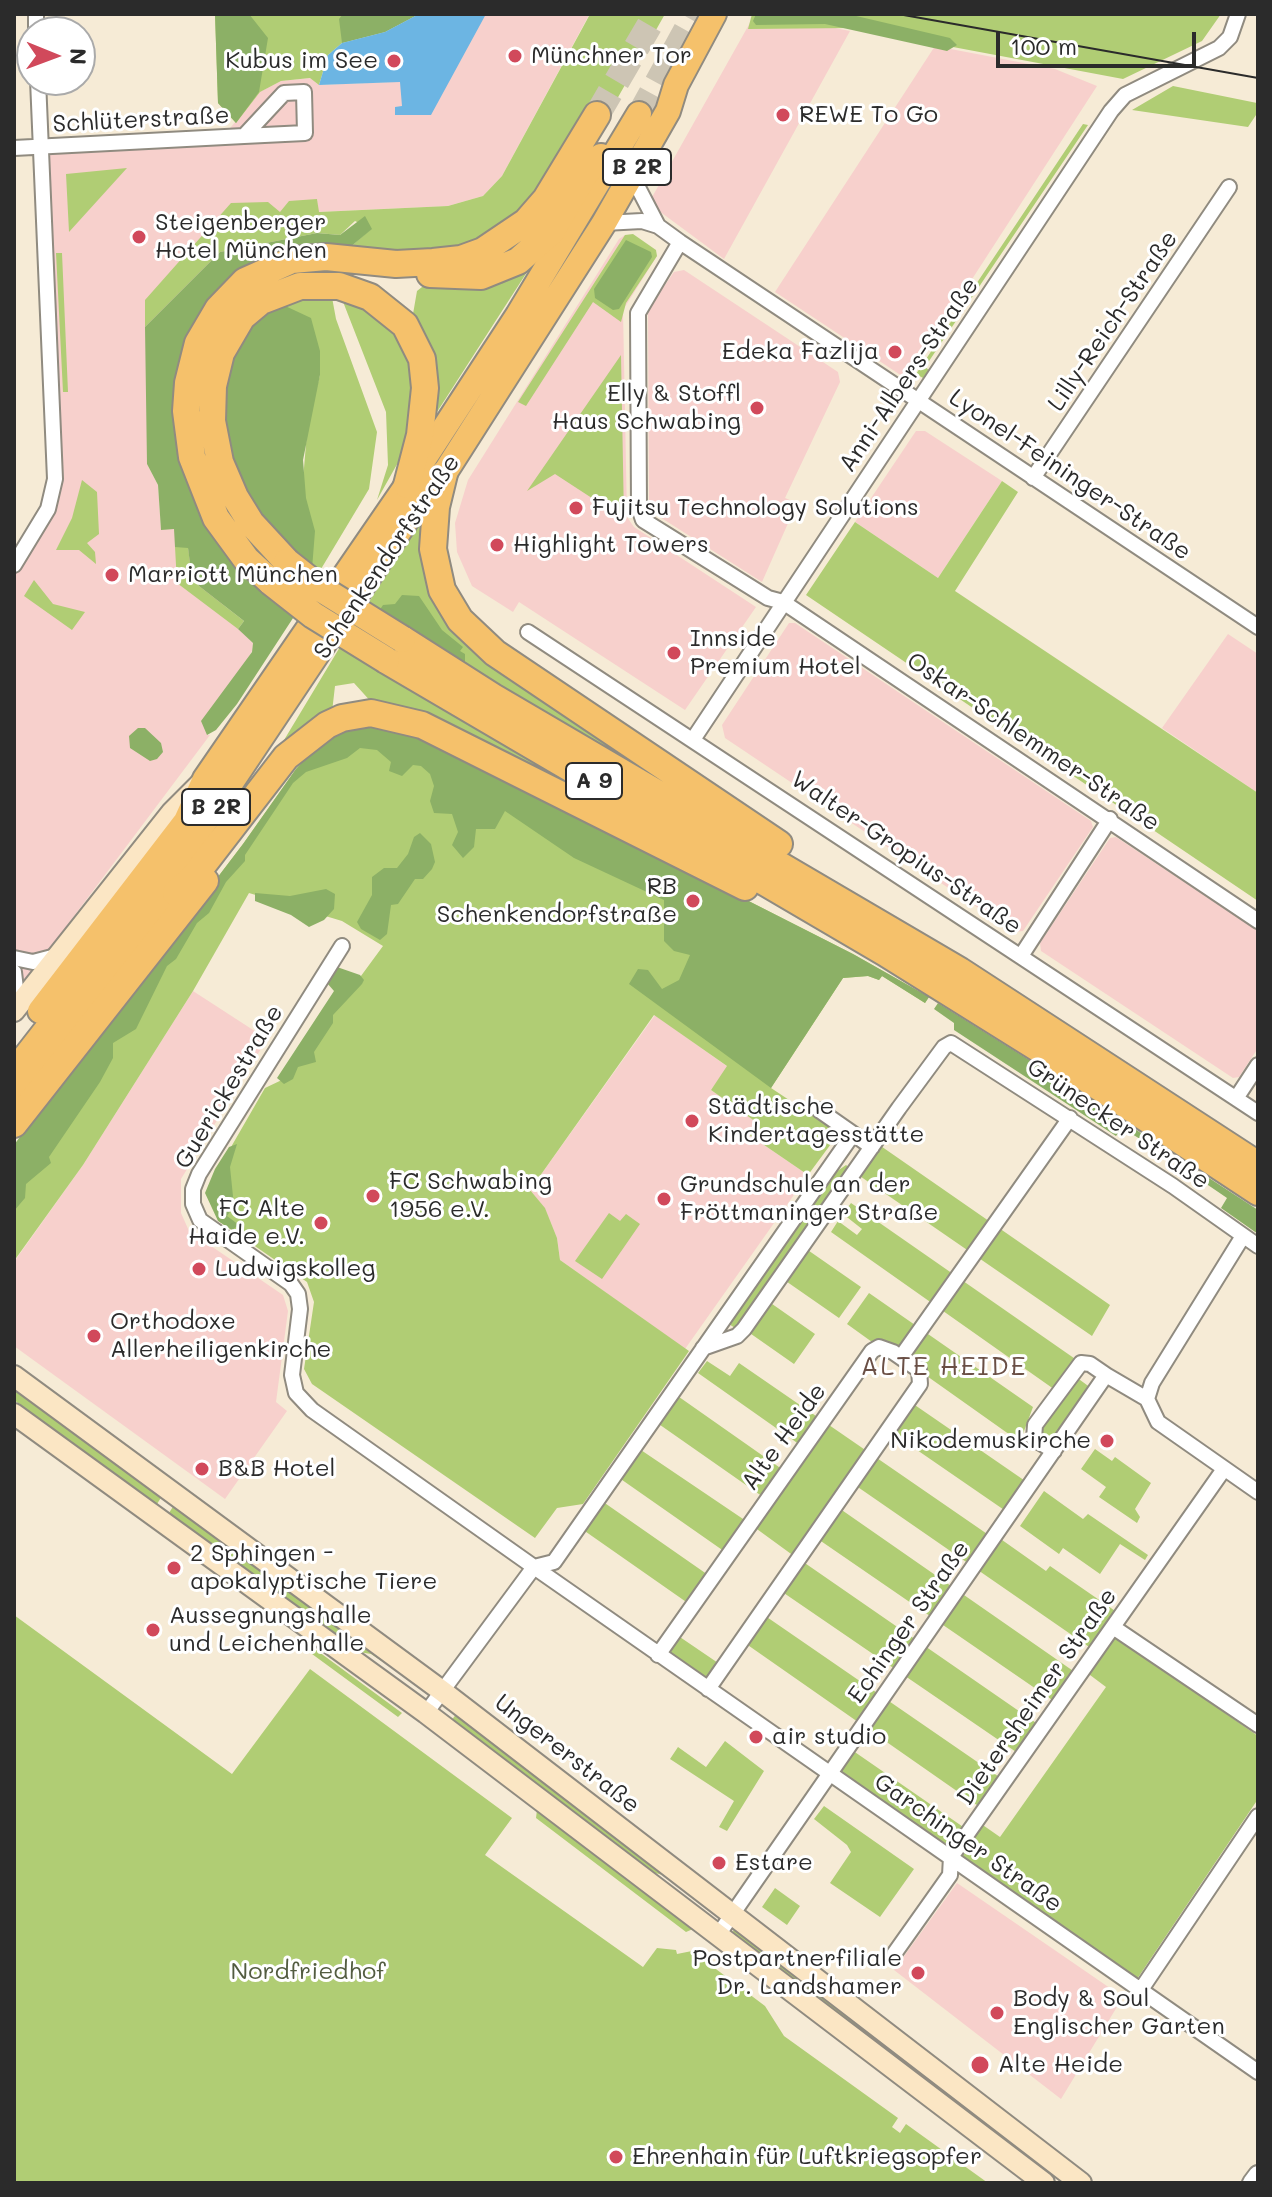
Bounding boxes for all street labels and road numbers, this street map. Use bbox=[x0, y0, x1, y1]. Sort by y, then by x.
street label: Schlüterstraße bbox=[52, 101, 230, 139]
road number: B 2R bbox=[603, 149, 671, 185]
street label: Lilly-Reich-Straße bbox=[1042, 225, 1184, 417]
street label: Anni-Albers-Straße bbox=[833, 272, 985, 478]
street label: Lyonel-Feininger-Straße bbox=[944, 383, 1196, 567]
street label: Schenkendorfstraße bbox=[308, 449, 466, 665]
street label: Oskar-Schlemmer-Straße bbox=[901, 646, 1165, 838]
road number: A 9 bbox=[566, 763, 622, 799]
street label: Walter-Gropius-Straße bbox=[785, 765, 1027, 941]
road number: B 2R bbox=[182, 789, 250, 825]
street label: Guerickestraße bbox=[169, 1000, 289, 1174]
street label: Grünecker Straße bbox=[1021, 1052, 1215, 1196]
street label: Alte Heide bbox=[736, 1378, 832, 1496]
street label: Echinger Straße bbox=[842, 1535, 976, 1709]
street label: Dietersheimer Straße bbox=[951, 1583, 1123, 1811]
street label: Ungererstraße bbox=[489, 1688, 645, 1820]
street label: Garchinger Straße bbox=[869, 1767, 1067, 1919]

